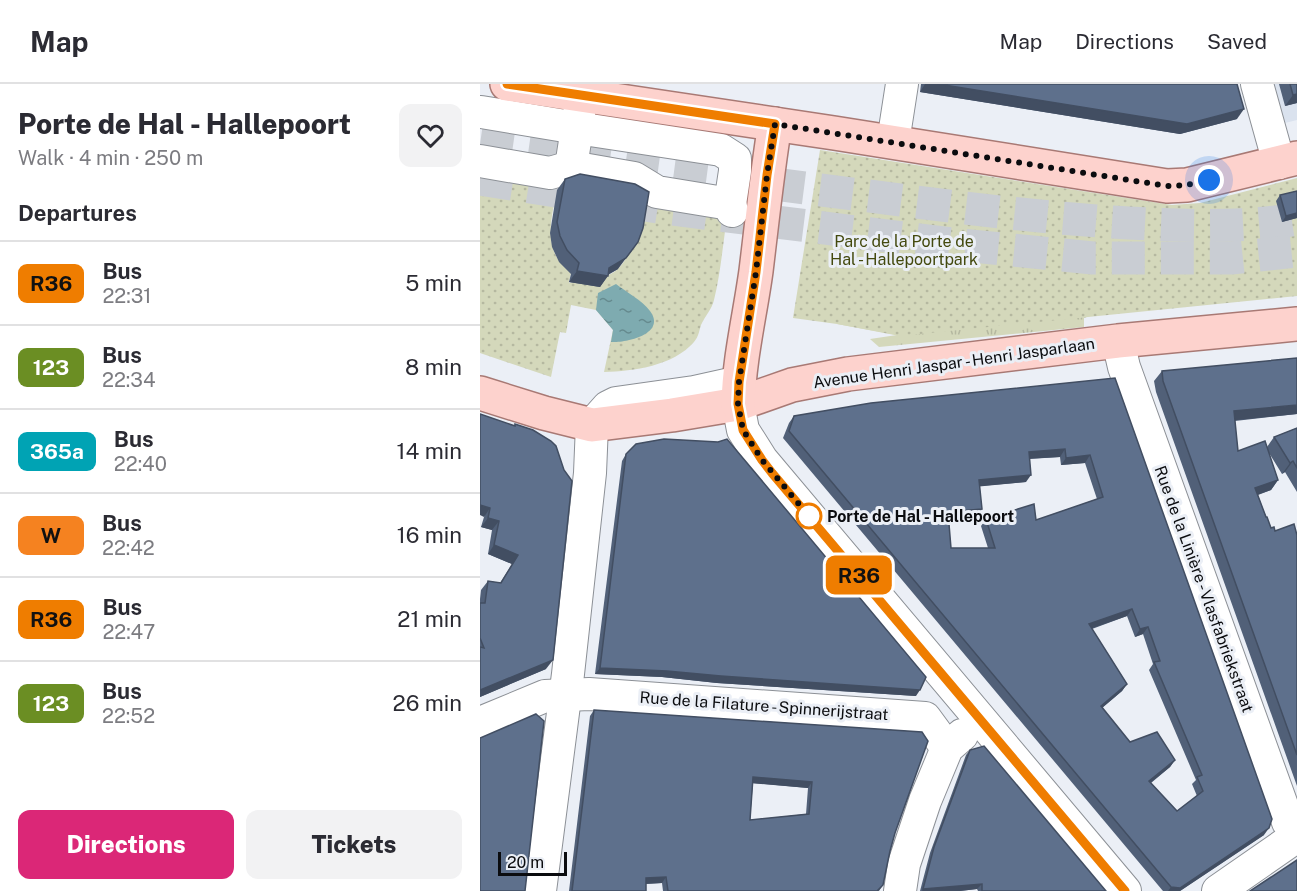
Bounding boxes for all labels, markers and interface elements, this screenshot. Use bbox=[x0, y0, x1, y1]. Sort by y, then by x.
text: Map bbox=[30, 25, 89, 58]
text: Map bbox=[1000, 29, 1042, 54]
text: Directions bbox=[1075, 29, 1174, 54]
text: Saved bbox=[1207, 29, 1267, 54]
button: heart bbox=[399, 104, 462, 167]
text: Porte de Hal - Hallepoort bbox=[18, 107, 351, 140]
text: Walk · 4 min · 250 m bbox=[18, 146, 203, 170]
your location bbox=[1194, 165, 1224, 195]
text: Departures bbox=[18, 200, 137, 226]
park label: Parc de la Porte de Hal - Hallepoortpark bbox=[830, 232, 978, 269]
text: Bus bbox=[102, 258, 142, 284]
text: 5 min bbox=[405, 270, 462, 296]
text: R36 bbox=[30, 271, 72, 296]
text: 22:31 bbox=[102, 284, 151, 308]
street label: Avenue Henri Jaspar - Henri Jasparlaan bbox=[812, 334, 1096, 392]
text: Bus bbox=[102, 342, 142, 368]
text: 8 min bbox=[405, 354, 462, 380]
text: 123 bbox=[33, 355, 69, 380]
text: 22:34 bbox=[102, 368, 156, 392]
text: Bus bbox=[114, 426, 154, 452]
text: 14 min bbox=[397, 438, 462, 464]
text: 365a bbox=[30, 439, 84, 464]
text: 22:40 bbox=[114, 452, 167, 476]
street label: Rue de la Linière - Vlasfabriekstraat bbox=[1150, 463, 1258, 715]
marker: Porte de Hal - Hallepoort bbox=[796, 503, 822, 529]
place label: Porte de Hal - Hallepoort bbox=[827, 507, 1015, 526]
text: Bus bbox=[102, 510, 142, 536]
text: 16 min bbox=[397, 522, 462, 548]
text: W bbox=[41, 523, 61, 548]
text: 22:42 bbox=[102, 536, 155, 560]
line badge: R36 bbox=[824, 556, 893, 594]
text: R36 bbox=[838, 563, 880, 588]
text: Bus bbox=[102, 594, 142, 620]
text: 21 min bbox=[397, 606, 462, 632]
text: R36 bbox=[30, 607, 72, 632]
text: 22:47 bbox=[102, 620, 155, 644]
text: Bus bbox=[102, 678, 142, 704]
street label: Rue de la Filature - Spinnerijstraat bbox=[639, 688, 889, 724]
text: 26 min bbox=[393, 690, 462, 716]
text: 123 bbox=[33, 691, 69, 716]
text: 22:52 bbox=[102, 704, 155, 728]
button: Directions bbox=[18, 810, 234, 879]
button: Tickets bbox=[246, 810, 462, 879]
scale bar bbox=[498, 849, 567, 876]
text: 20 m bbox=[507, 853, 544, 872]

